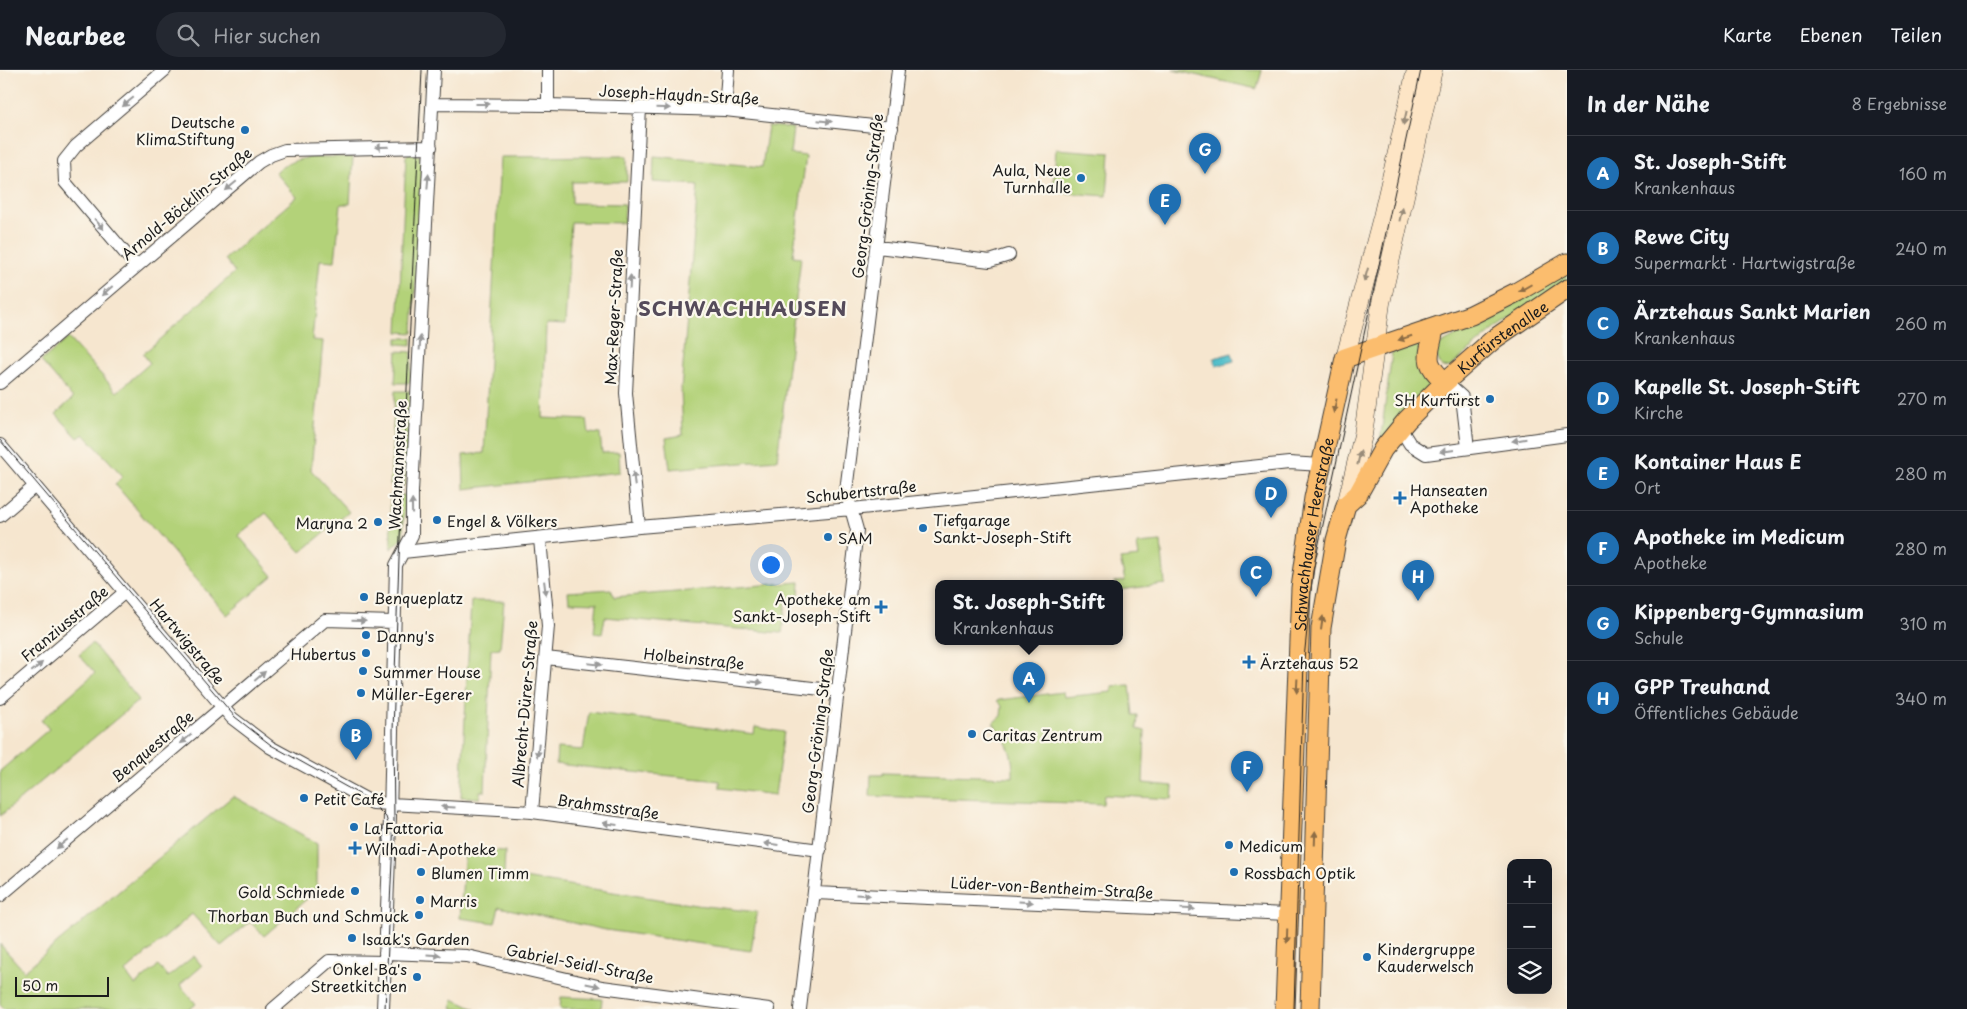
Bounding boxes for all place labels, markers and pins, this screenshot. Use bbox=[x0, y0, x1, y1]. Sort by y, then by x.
place label: Deutsche KlimaStiftung bbox=[136, 110, 235, 150]
marker: Deutsche KlimaStiftung bbox=[239, 124, 251, 136]
pin: G bbox=[1189, 133, 1221, 174]
place label: Aula, Neue Turnhalle bbox=[993, 158, 1071, 198]
marker: Aula, Neue Turnhalle bbox=[1075, 172, 1087, 184]
pin: E bbox=[1149, 184, 1181, 225]
place label: SH Kurfürst bbox=[1394, 388, 1480, 411]
marker: SH Kurfürst bbox=[1484, 393, 1496, 405]
pin: D bbox=[1255, 477, 1287, 518]
place label: Hanseaten Apotheke bbox=[1410, 478, 1488, 518]
marker: Hanseaten Apotheke bbox=[1394, 492, 1406, 504]
place label: Tiefgarage Sankt-Joseph-Stift bbox=[933, 508, 1071, 548]
place label: Engel & Völkers bbox=[447, 509, 557, 532]
place label: Maryna 2 bbox=[296, 511, 368, 534]
marker: Engel & Völkers bbox=[431, 514, 443, 526]
marker: Maryna 2 bbox=[372, 516, 384, 528]
marker: Tiefgarage Sankt-Joseph-Stift bbox=[917, 522, 929, 534]
place label: SAM bbox=[838, 526, 873, 549]
marker: SAM bbox=[822, 531, 834, 543]
pin: C bbox=[1240, 556, 1272, 597]
pin: H bbox=[1402, 560, 1434, 601]
place label: Benqueplatz bbox=[374, 586, 463, 609]
place label: Apotheke am Sankt-Joseph-Stift bbox=[733, 587, 871, 627]
marker: Benqueplatz bbox=[358, 591, 370, 603]
marker: Apotheke am Sankt-Joseph-Stift bbox=[875, 601, 887, 613]
place label: Danny's bbox=[376, 624, 434, 647]
marker: Danny's bbox=[360, 629, 372, 641]
place label: Hubertus bbox=[291, 642, 356, 665]
marker: Hubertus bbox=[360, 647, 372, 659]
place label: Ärztehaus 52 bbox=[1260, 651, 1359, 674]
marker: Ärztehaus 52 bbox=[1242, 655, 1256, 669]
place label: Summer House bbox=[373, 660, 481, 683]
pin: A bbox=[1013, 662, 1045, 703]
marker: Summer House bbox=[357, 665, 369, 677]
place label: Müller-Egerer bbox=[371, 682, 472, 705]
marker: Müller-Egerer bbox=[355, 687, 367, 699]
pin: B bbox=[340, 719, 372, 760]
place label: Caritas Zentrum bbox=[982, 723, 1103, 746]
marker: Caritas Zentrum bbox=[966, 728, 978, 740]
pin: F bbox=[1231, 751, 1263, 792]
place label: Petit Café bbox=[314, 787, 384, 810]
marker: Petit Café bbox=[298, 792, 310, 804]
place label: La Fattoria bbox=[364, 816, 443, 839]
marker: La Fattoria bbox=[348, 821, 360, 833]
place label: Medicum bbox=[1239, 834, 1303, 857]
place label: Wilhadi-Apotheke bbox=[365, 837, 496, 860]
marker: Medicum bbox=[1223, 839, 1235, 851]
marker: Wilhadi-Apotheke bbox=[349, 842, 361, 854]
place label: Blumen Timm bbox=[431, 861, 529, 884]
place label: Rossbach Optik bbox=[1244, 861, 1356, 884]
marker: Blumen Timm bbox=[415, 866, 427, 878]
marker: Rossbach Optik bbox=[1228, 866, 1240, 878]
place label: Gold Schmiede bbox=[238, 880, 345, 903]
marker: Gold Schmiede bbox=[349, 885, 361, 897]
place label: Marris bbox=[430, 889, 477, 912]
marker: Marris bbox=[414, 894, 426, 906]
place label: Thorban Buch und Schmuck bbox=[207, 904, 409, 927]
marker: Thorban Buch und Schmuck bbox=[413, 909, 425, 921]
place label: Isaak's Garden bbox=[362, 927, 470, 950]
marker: Isaak's Garden bbox=[346, 932, 358, 944]
place label: Kindergruppe Kauderwelsch bbox=[1377, 937, 1475, 977]
marker: Kindergruppe Kauderwelsch bbox=[1361, 951, 1373, 963]
place label: Onkel Ba's Streetkitchen bbox=[310, 957, 407, 997]
marker: Onkel Ba's Streetkitchen bbox=[411, 971, 423, 983]

